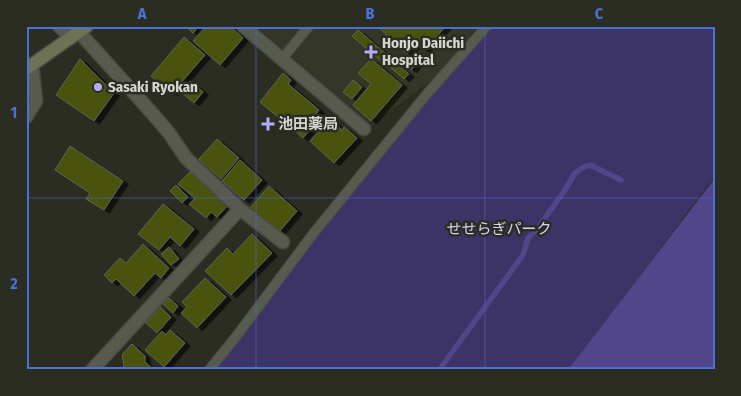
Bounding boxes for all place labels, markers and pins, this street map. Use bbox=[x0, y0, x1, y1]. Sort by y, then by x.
place label: Honjo Daiichi Hospital bbox=[382, 34, 464, 69]
marker: Honjo Daiichi Hospital bbox=[364, 45, 378, 59]
place label: Sasaki Ryokan bbox=[108, 78, 198, 96]
marker: Sasaki Ryokan bbox=[92, 81, 104, 93]
place label: 池田薬局 bbox=[278, 115, 338, 133]
marker: 池田薬局 bbox=[262, 118, 274, 130]

